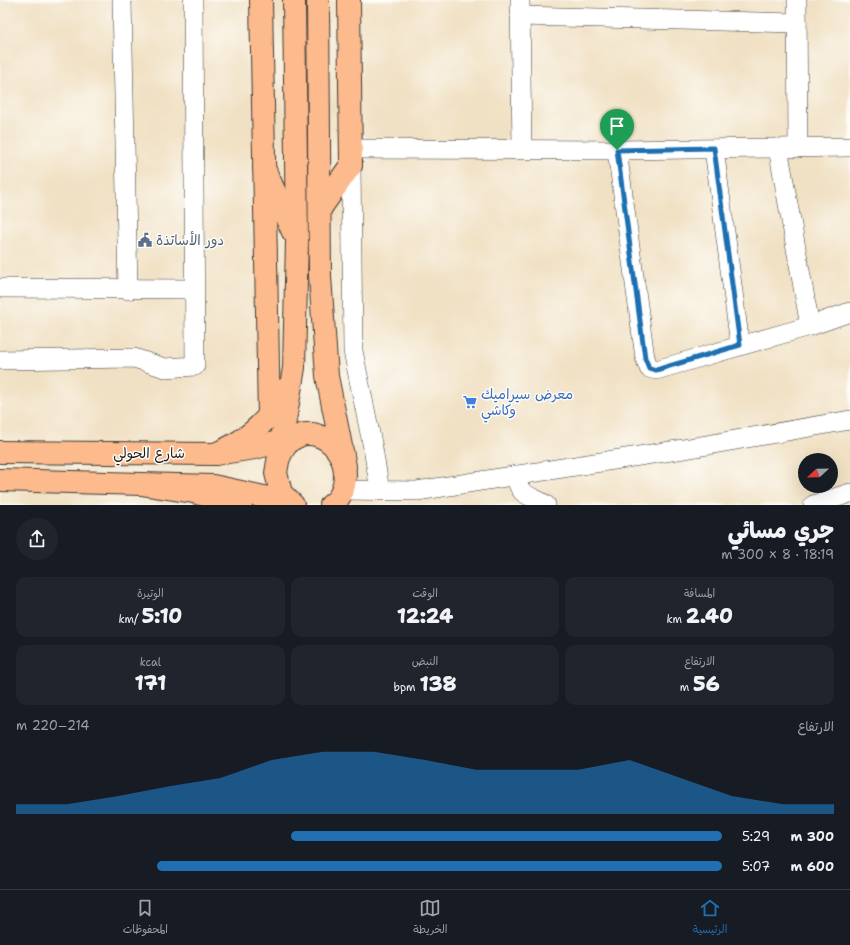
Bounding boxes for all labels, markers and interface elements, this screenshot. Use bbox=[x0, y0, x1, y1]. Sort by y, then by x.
pin bbox=[600, 109, 634, 150]
icon: arrive bbox=[606, 115, 628, 137]
place label: دور الأساتذة bbox=[156, 231, 224, 249]
public building icon: دور الأساتذة bbox=[137, 232, 153, 248]
place label: معرض سيراميك وكاشي bbox=[481, 385, 573, 423]
supermarket icon: معرض سيراميك وكاشي bbox=[462, 394, 478, 410]
street label: شارع الحولي bbox=[113, 444, 185, 466]
north arrow bbox=[798, 453, 838, 493]
map controls bbox=[798, 453, 838, 493]
text: جري مسائي bbox=[728, 516, 834, 545]
button: share bbox=[16, 518, 58, 560]
text: 18:19 · 8 × 300 m bbox=[721, 546, 834, 563]
text: الوتيرة bbox=[137, 586, 164, 601]
text: الوقت bbox=[412, 586, 438, 601]
text: المسافة bbox=[684, 586, 715, 601]
text: 5:10 bbox=[142, 603, 182, 629]
text: 12:24 bbox=[397, 603, 453, 629]
text: 2.40 bbox=[686, 603, 733, 629]
text: /km bbox=[119, 612, 142, 627]
text: km bbox=[666, 612, 686, 627]
text: النبض bbox=[412, 654, 438, 669]
text: الارتفاع bbox=[684, 654, 715, 669]
text: kcal bbox=[140, 655, 161, 670]
text: 171 bbox=[134, 670, 166, 696]
text: 138 bbox=[419, 671, 457, 697]
text: 56 bbox=[693, 671, 720, 697]
text: bpm bbox=[393, 680, 419, 695]
text: m bbox=[680, 680, 693, 695]
text: 214–220 m bbox=[16, 717, 89, 734]
text: الارتفاع bbox=[798, 718, 834, 735]
text: 5:29 bbox=[742, 828, 770, 845]
text: 300 m bbox=[790, 828, 834, 845]
text: 5:07 bbox=[742, 858, 770, 875]
text: 600 m bbox=[790, 858, 834, 875]
tab: المحفوظات bbox=[123, 897, 168, 939]
tab: الخريطة bbox=[413, 897, 448, 939]
tab: الرئيسية bbox=[693, 897, 727, 939]

